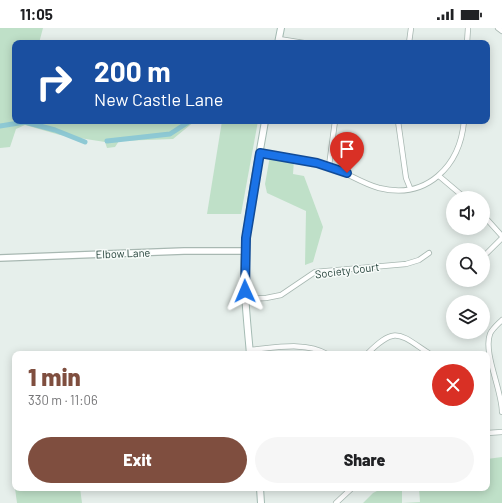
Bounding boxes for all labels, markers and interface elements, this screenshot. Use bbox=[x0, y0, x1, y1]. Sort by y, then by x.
text: 11:05 bbox=[20, 5, 53, 23]
text: 200 m bbox=[94, 54, 171, 88]
icon: right bbox=[28, 56, 80, 108]
text: New Castle Lane bbox=[94, 88, 223, 110]
pin bbox=[330, 132, 364, 173]
icon: arrive bbox=[336, 138, 358, 160]
map controls bbox=[446, 191, 490, 339]
button: sound bbox=[446, 191, 490, 235]
button: search bbox=[446, 243, 490, 287]
street label: Elbow Lane bbox=[95, 246, 151, 260]
street label: Society Court bbox=[314, 260, 380, 280]
position arrow bbox=[224, 270, 266, 312]
button: layers bbox=[446, 295, 490, 339]
text: 1 min bbox=[28, 362, 81, 391]
button: close bbox=[432, 364, 474, 406]
text: 330 m · 11:06 bbox=[28, 392, 98, 408]
button: Exit bbox=[28, 437, 247, 483]
button: Share bbox=[255, 437, 474, 483]

